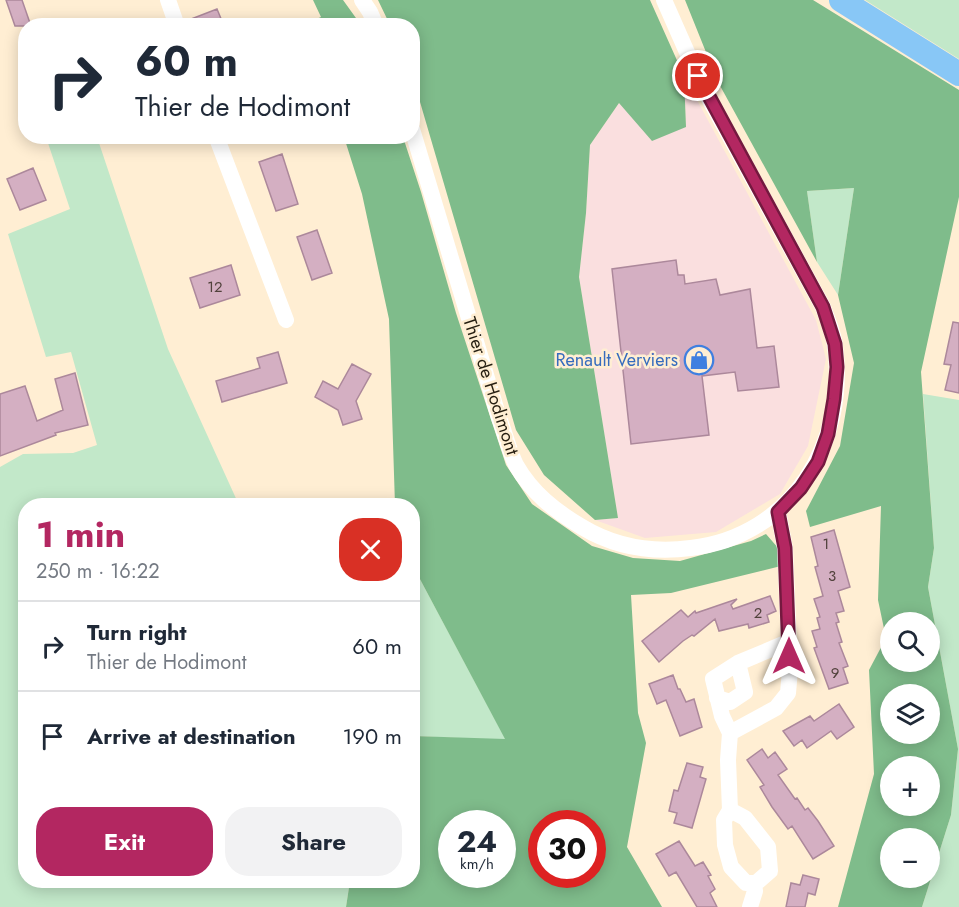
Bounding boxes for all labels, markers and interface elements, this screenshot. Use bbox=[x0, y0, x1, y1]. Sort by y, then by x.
text: 60 m bbox=[135, 31, 238, 92]
icon: right bbox=[36, 42, 114, 120]
pin bbox=[672, 50, 723, 101]
icon: arrive bbox=[681, 59, 714, 92]
text: Thier de Hodimont bbox=[135, 87, 350, 126]
house number: 12 bbox=[207, 276, 223, 298]
street label: Thier de Hodimont bbox=[456, 314, 526, 459]
shop icon: Renault Verviers bbox=[683, 344, 715, 376]
place label: Renault Verviers bbox=[556, 347, 678, 373]
text: 1 min bbox=[36, 508, 125, 560]
button: close bbox=[339, 518, 402, 581]
house number: 1 bbox=[823, 533, 829, 555]
text: 250 m · 16:22 bbox=[36, 557, 160, 586]
house number: 3 bbox=[828, 565, 836, 587]
house number: 2 bbox=[754, 602, 762, 624]
map controls bbox=[880, 612, 940, 888]
button: search bbox=[880, 612, 940, 672]
text: Turn right bbox=[87, 616, 187, 648]
position arrow bbox=[757, 624, 821, 688]
icon: right bbox=[36, 630, 69, 663]
text: 60 m bbox=[352, 630, 402, 662]
text: Thier de Hodimont bbox=[87, 648, 247, 677]
house number: 9 bbox=[831, 662, 839, 684]
button: layers bbox=[880, 684, 940, 744]
icon: arrive bbox=[36, 720, 69, 753]
text: Arrive at destination bbox=[87, 720, 296, 752]
text: 190 m bbox=[342, 720, 402, 752]
button: + bbox=[880, 756, 940, 816]
button: Exit bbox=[36, 807, 213, 876]
button: Share bbox=[225, 807, 402, 876]
speed limit sign: 30 bbox=[528, 810, 606, 888]
text: 24 bbox=[457, 820, 497, 863]
button: − bbox=[880, 828, 940, 888]
text: km/h bbox=[460, 853, 494, 875]

